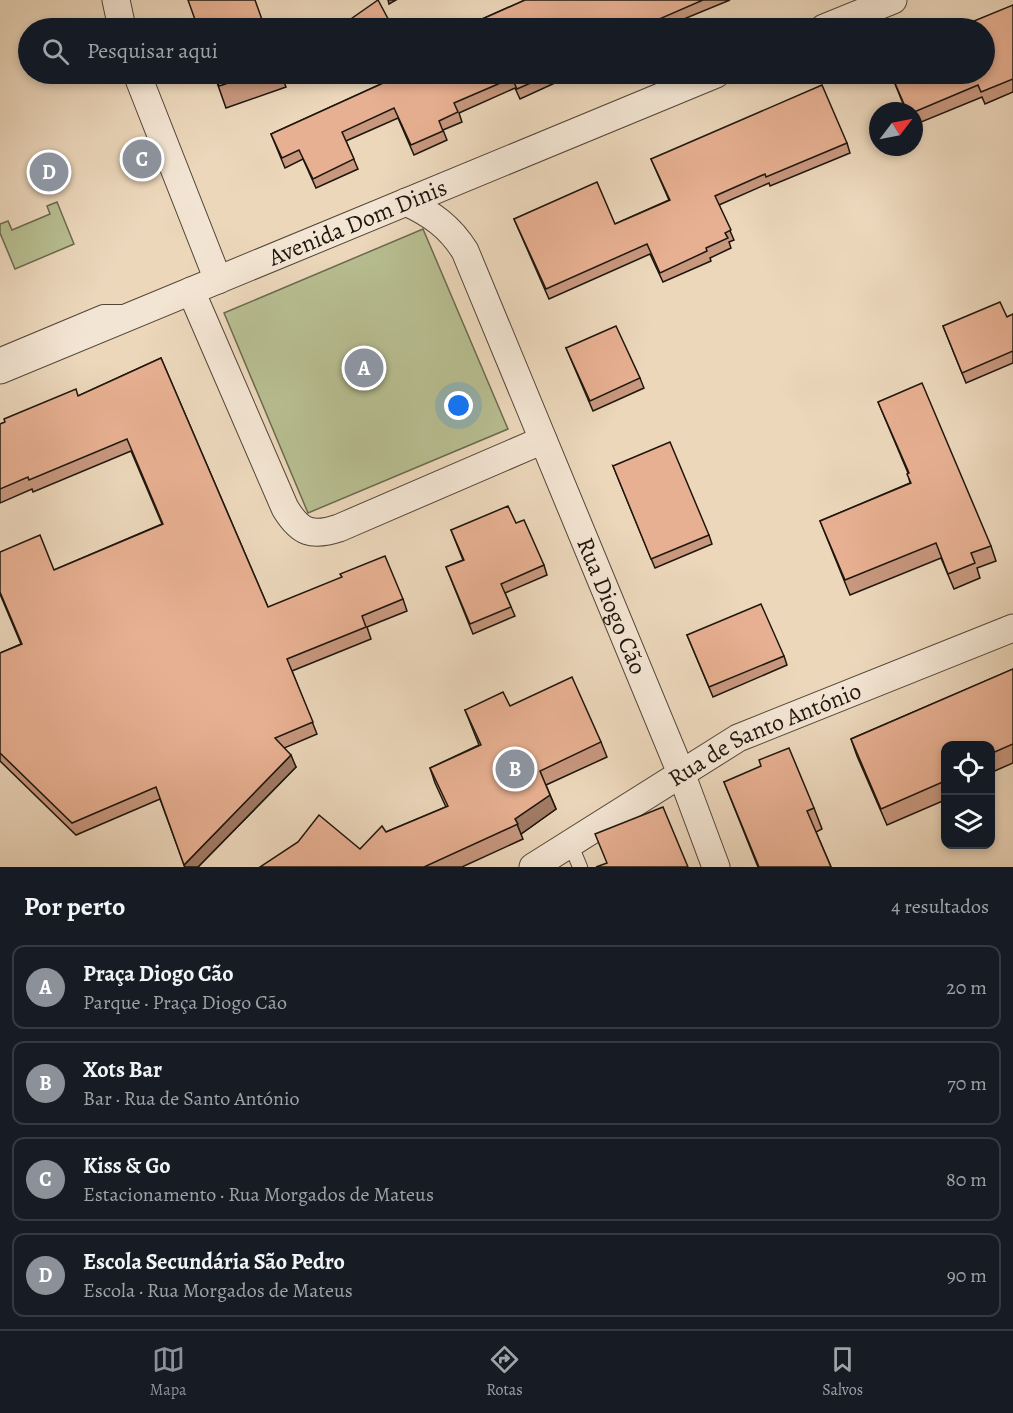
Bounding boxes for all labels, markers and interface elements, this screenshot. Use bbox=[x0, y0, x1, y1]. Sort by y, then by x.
search box bbox=[18, 18, 995, 84]
icon: search bbox=[39, 35, 72, 68]
text: Pesquisar aqui bbox=[87, 36, 218, 66]
north arrow bbox=[869, 102, 923, 156]
pin: C bbox=[122, 136, 162, 182]
pin: D bbox=[29, 150, 68, 195]
street label: Avenida Dom Dinis bbox=[263, 171, 452, 274]
pin: A bbox=[344, 346, 384, 391]
your location bbox=[444, 391, 473, 420]
street label: Rua Diogo Cão bbox=[569, 533, 654, 679]
street label: Rua de Santo António bbox=[662, 674, 866, 794]
map controls bbox=[941, 741, 995, 849]
button: locate bbox=[941, 741, 995, 795]
pin: B bbox=[496, 746, 534, 792]
button: layers bbox=[941, 795, 995, 849]
text: Por perto bbox=[24, 889, 125, 924]
text: 4 resultados bbox=[891, 893, 989, 920]
text: Praça Diogo Cão bbox=[83, 959, 234, 989]
text: A bbox=[39, 974, 52, 1001]
text: 20 m bbox=[946, 974, 987, 1001]
text: Parque · Praça Diogo Cão bbox=[83, 989, 287, 1016]
text: Xots Bar bbox=[83, 1055, 162, 1085]
text: B bbox=[39, 1070, 52, 1097]
text: 70 m bbox=[947, 1070, 987, 1097]
text: Bar · Rua de Santo António bbox=[83, 1085, 300, 1112]
text: Kiss & Go bbox=[83, 1151, 171, 1181]
text: C bbox=[39, 1166, 52, 1193]
text: 80 m bbox=[946, 1166, 987, 1193]
text: Estacionamento · Rua Morgados de Mateus bbox=[83, 1181, 434, 1208]
text: Escola Secundária São Pedro bbox=[83, 1247, 345, 1277]
text: D bbox=[39, 1262, 52, 1289]
text: 90 m bbox=[947, 1262, 987, 1289]
text: Escola · Rua Morgados de Mateus bbox=[83, 1277, 353, 1304]
tab: Mapa bbox=[150, 1343, 187, 1401]
tab: Rotas bbox=[486, 1343, 523, 1401]
tab: Salvos bbox=[822, 1343, 863, 1401]

